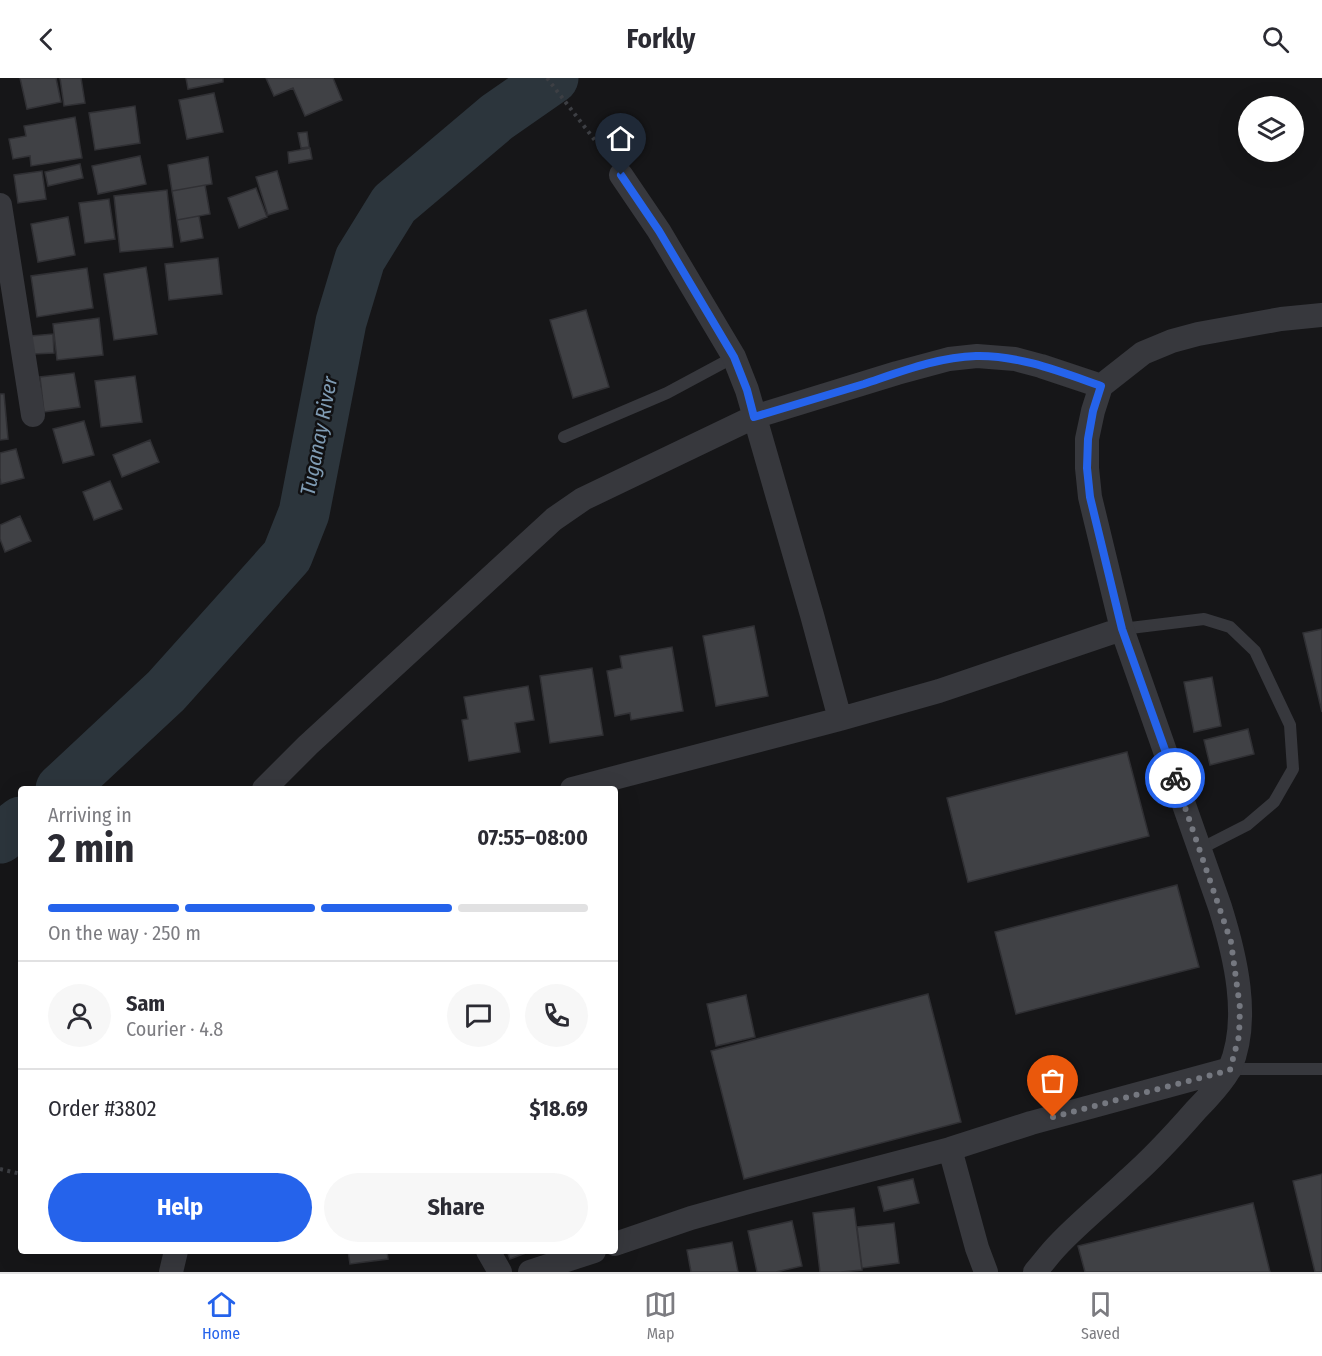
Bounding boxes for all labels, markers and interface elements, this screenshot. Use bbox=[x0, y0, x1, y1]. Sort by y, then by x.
icon: back bbox=[30, 23, 63, 56]
text: Forkly bbox=[627, 23, 695, 55]
icon: search bbox=[1259, 23, 1292, 56]
map controls bbox=[1238, 96, 1304, 162]
button: layers bbox=[1238, 96, 1304, 162]
pin bbox=[595, 113, 646, 175]
icon: home bbox=[604, 122, 637, 155]
water label: Tuganay River bbox=[295, 374, 343, 498]
courier bbox=[1145, 748, 1205, 808]
icon: bike bbox=[1159, 762, 1192, 795]
text: Arriving in bbox=[48, 803, 132, 827]
text: 07:55–08:00 bbox=[477, 824, 588, 851]
text: 2 min bbox=[48, 826, 134, 872]
text: On the way · 250 m bbox=[48, 921, 201, 945]
button: person bbox=[48, 984, 111, 1047]
button: chat bbox=[447, 984, 510, 1047]
button: phone bbox=[525, 984, 588, 1047]
text: Sam bbox=[126, 990, 165, 1017]
text: Courier · 4.8 bbox=[126, 1017, 223, 1041]
pin bbox=[1027, 1055, 1078, 1117]
icon: bag bbox=[1036, 1064, 1069, 1097]
text: Order #3802 bbox=[48, 1095, 156, 1122]
text: $18.69 bbox=[530, 1095, 588, 1122]
button: Help bbox=[48, 1173, 312, 1242]
button: Share bbox=[324, 1173, 588, 1242]
tab: Home bbox=[202, 1288, 240, 1343]
tab: Map bbox=[644, 1288, 677, 1343]
tab: Saved bbox=[1081, 1288, 1120, 1343]

